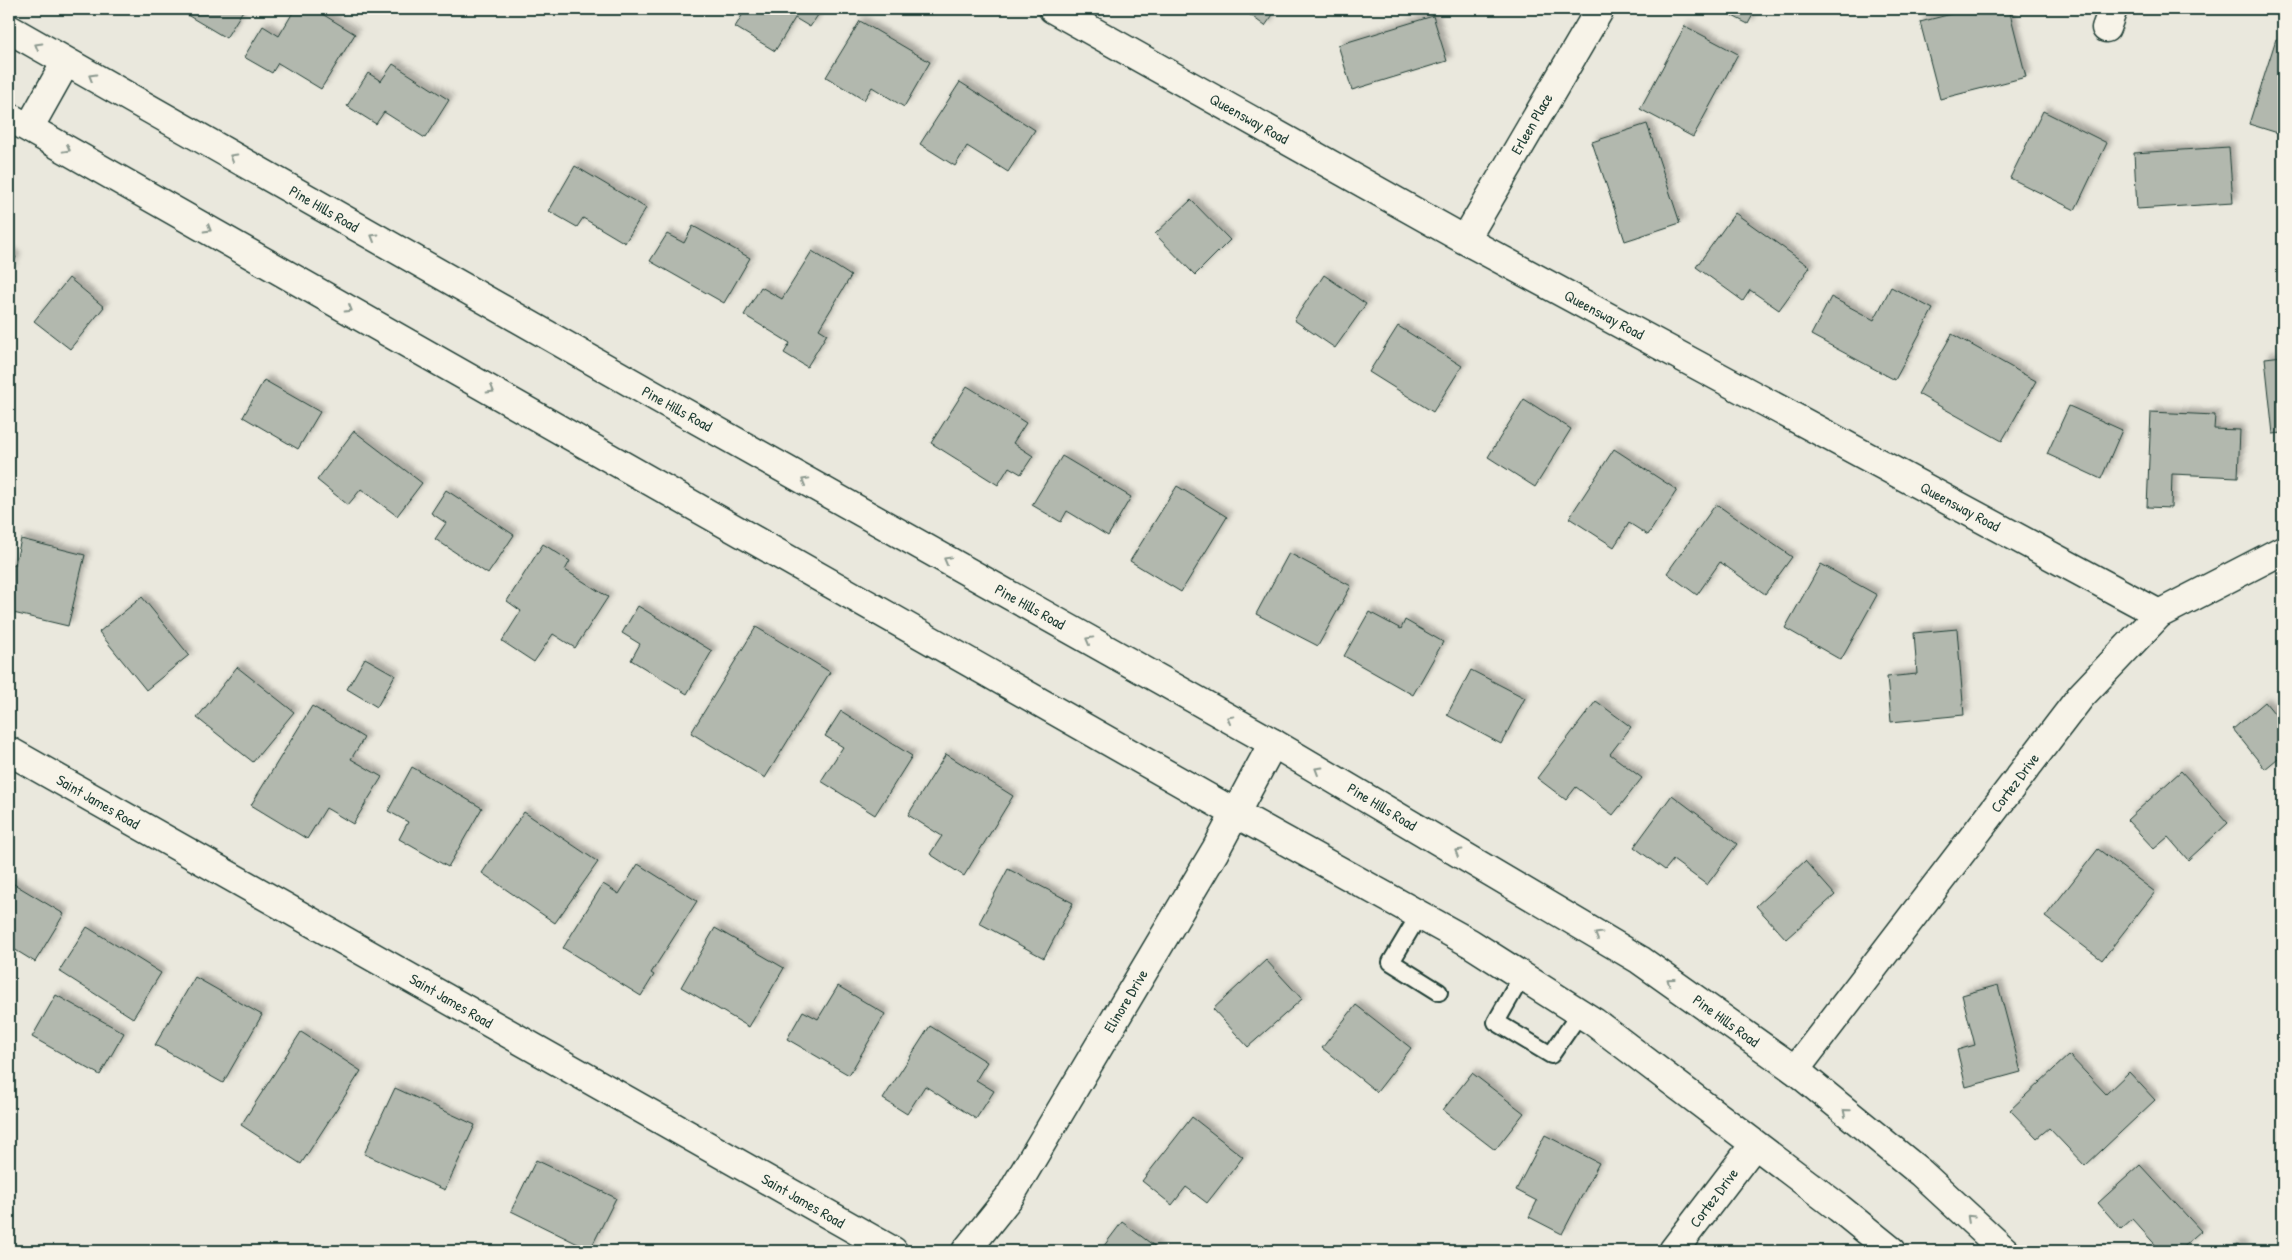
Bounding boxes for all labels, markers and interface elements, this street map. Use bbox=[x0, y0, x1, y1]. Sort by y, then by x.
one-way arrow bbox=[34, 42, 43, 52]
one-way arrow bbox=[88, 73, 97, 83]
street label: Queensway Road bbox=[1206, 88, 1293, 149]
street label: Erleen Place bbox=[1506, 89, 1558, 158]
one-way arrow bbox=[61, 143, 70, 153]
one-way arrow bbox=[229, 153, 238, 163]
street label: Pine Hills Road bbox=[285, 180, 363, 237]
one-way arrow bbox=[203, 223, 212, 233]
one-way arrow bbox=[371, 233, 380, 243]
street label: Queensway Road bbox=[1561, 285, 1648, 344]
one-way arrow bbox=[344, 303, 353, 313]
street label: Pine Hills Road bbox=[638, 381, 716, 437]
one-way arrow bbox=[485, 383, 494, 393]
one-way arrow bbox=[802, 477, 811, 487]
street label: Queensway Road bbox=[1917, 477, 2004, 536]
one-way arrow bbox=[943, 556, 952, 566]
street label: Pine Hills Road bbox=[991, 579, 1069, 635]
one-way arrow bbox=[1085, 636, 1094, 646]
one-way arrow bbox=[1227, 715, 1236, 725]
street label: Cortez Drive bbox=[1985, 749, 2044, 817]
one-way arrow bbox=[1315, 766, 1324, 776]
street label: Saint James Road bbox=[53, 769, 144, 834]
street label: Pine Hills Road bbox=[1344, 778, 1421, 836]
one-way arrow bbox=[1455, 849, 1464, 859]
one-way arrow bbox=[1595, 931, 1604, 941]
street label: Elinore Drive bbox=[1098, 965, 1153, 1036]
street label: Saint James Road bbox=[406, 968, 497, 1033]
one-way arrow bbox=[1666, 978, 1676, 987]
street label: Pine Hills Road bbox=[1689, 989, 1764, 1052]
one-way arrow bbox=[1843, 1109, 1852, 1118]
street label: Cortez Drive bbox=[1684, 1164, 1743, 1232]
street label: Saint James Road bbox=[758, 1168, 849, 1233]
one-way arrow bbox=[1966, 1215, 1975, 1224]

